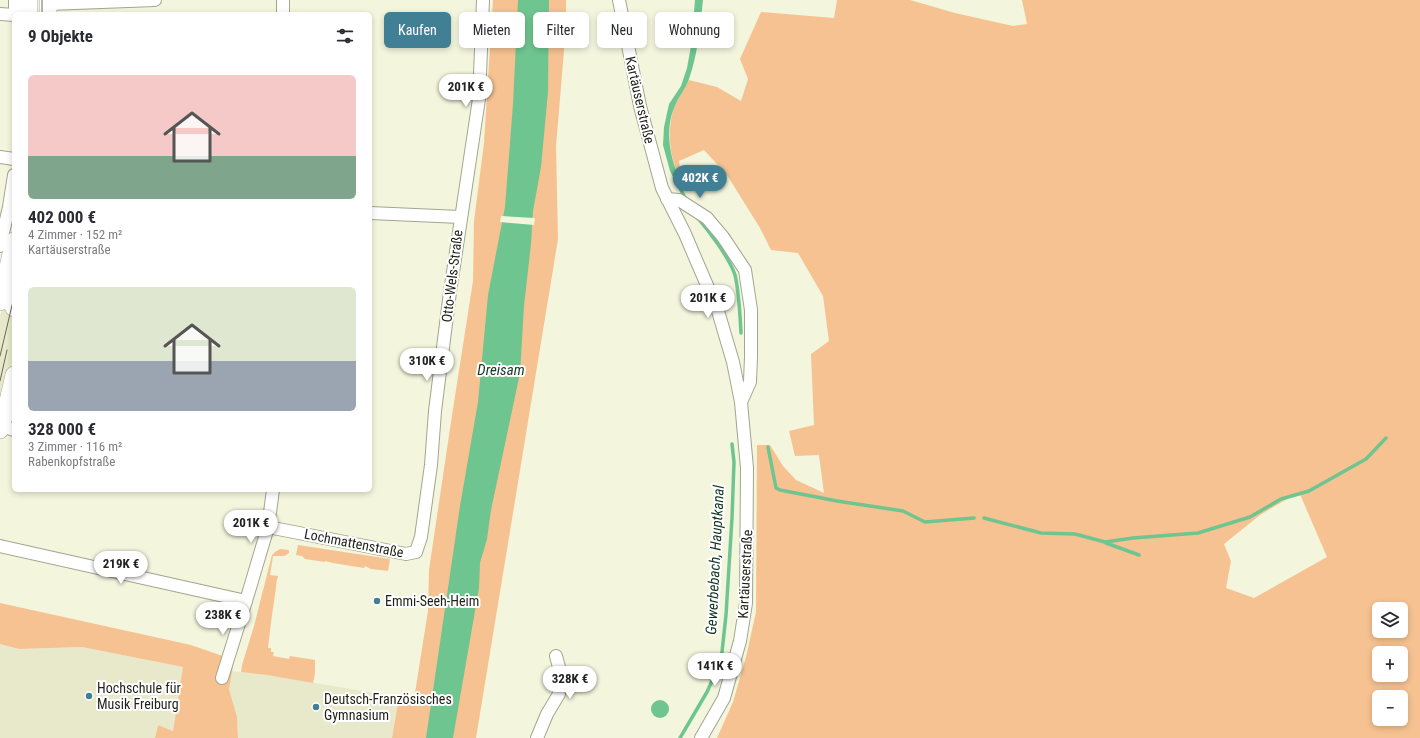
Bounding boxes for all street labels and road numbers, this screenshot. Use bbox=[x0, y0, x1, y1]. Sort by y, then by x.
street label: Kartäuserstraße bbox=[622, 55, 658, 146]
street label: Otto-Wels-Straße bbox=[438, 228, 466, 323]
street label: Lochmattenstraße bbox=[303, 526, 405, 561]
street label: Kartäuserstraße bbox=[735, 529, 755, 619]

